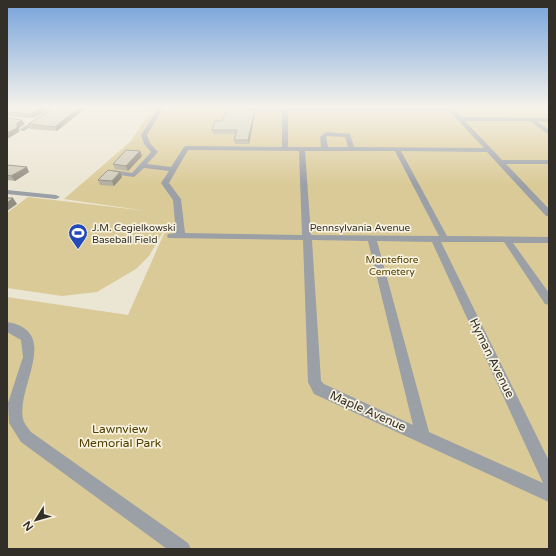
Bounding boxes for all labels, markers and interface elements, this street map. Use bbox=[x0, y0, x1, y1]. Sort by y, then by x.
sports icon: J.M. Cegielkowski Baseball Field bbox=[67, 222, 89, 250]
place label: J.M. Cegielkowski Baseball Field bbox=[92, 222, 176, 246]
street label: Pennsylvania Avenue bbox=[310, 222, 411, 234]
park label: Montefiore Cemetery bbox=[366, 254, 419, 278]
street label: Hyman Avenue bbox=[467, 316, 517, 400]
street label: Maple Avenue bbox=[328, 388, 408, 434]
park label: Lawnview Memorial Park bbox=[79, 422, 162, 450]
north arrow bbox=[16, 500, 56, 540]
text: N bbox=[21, 518, 36, 533]

